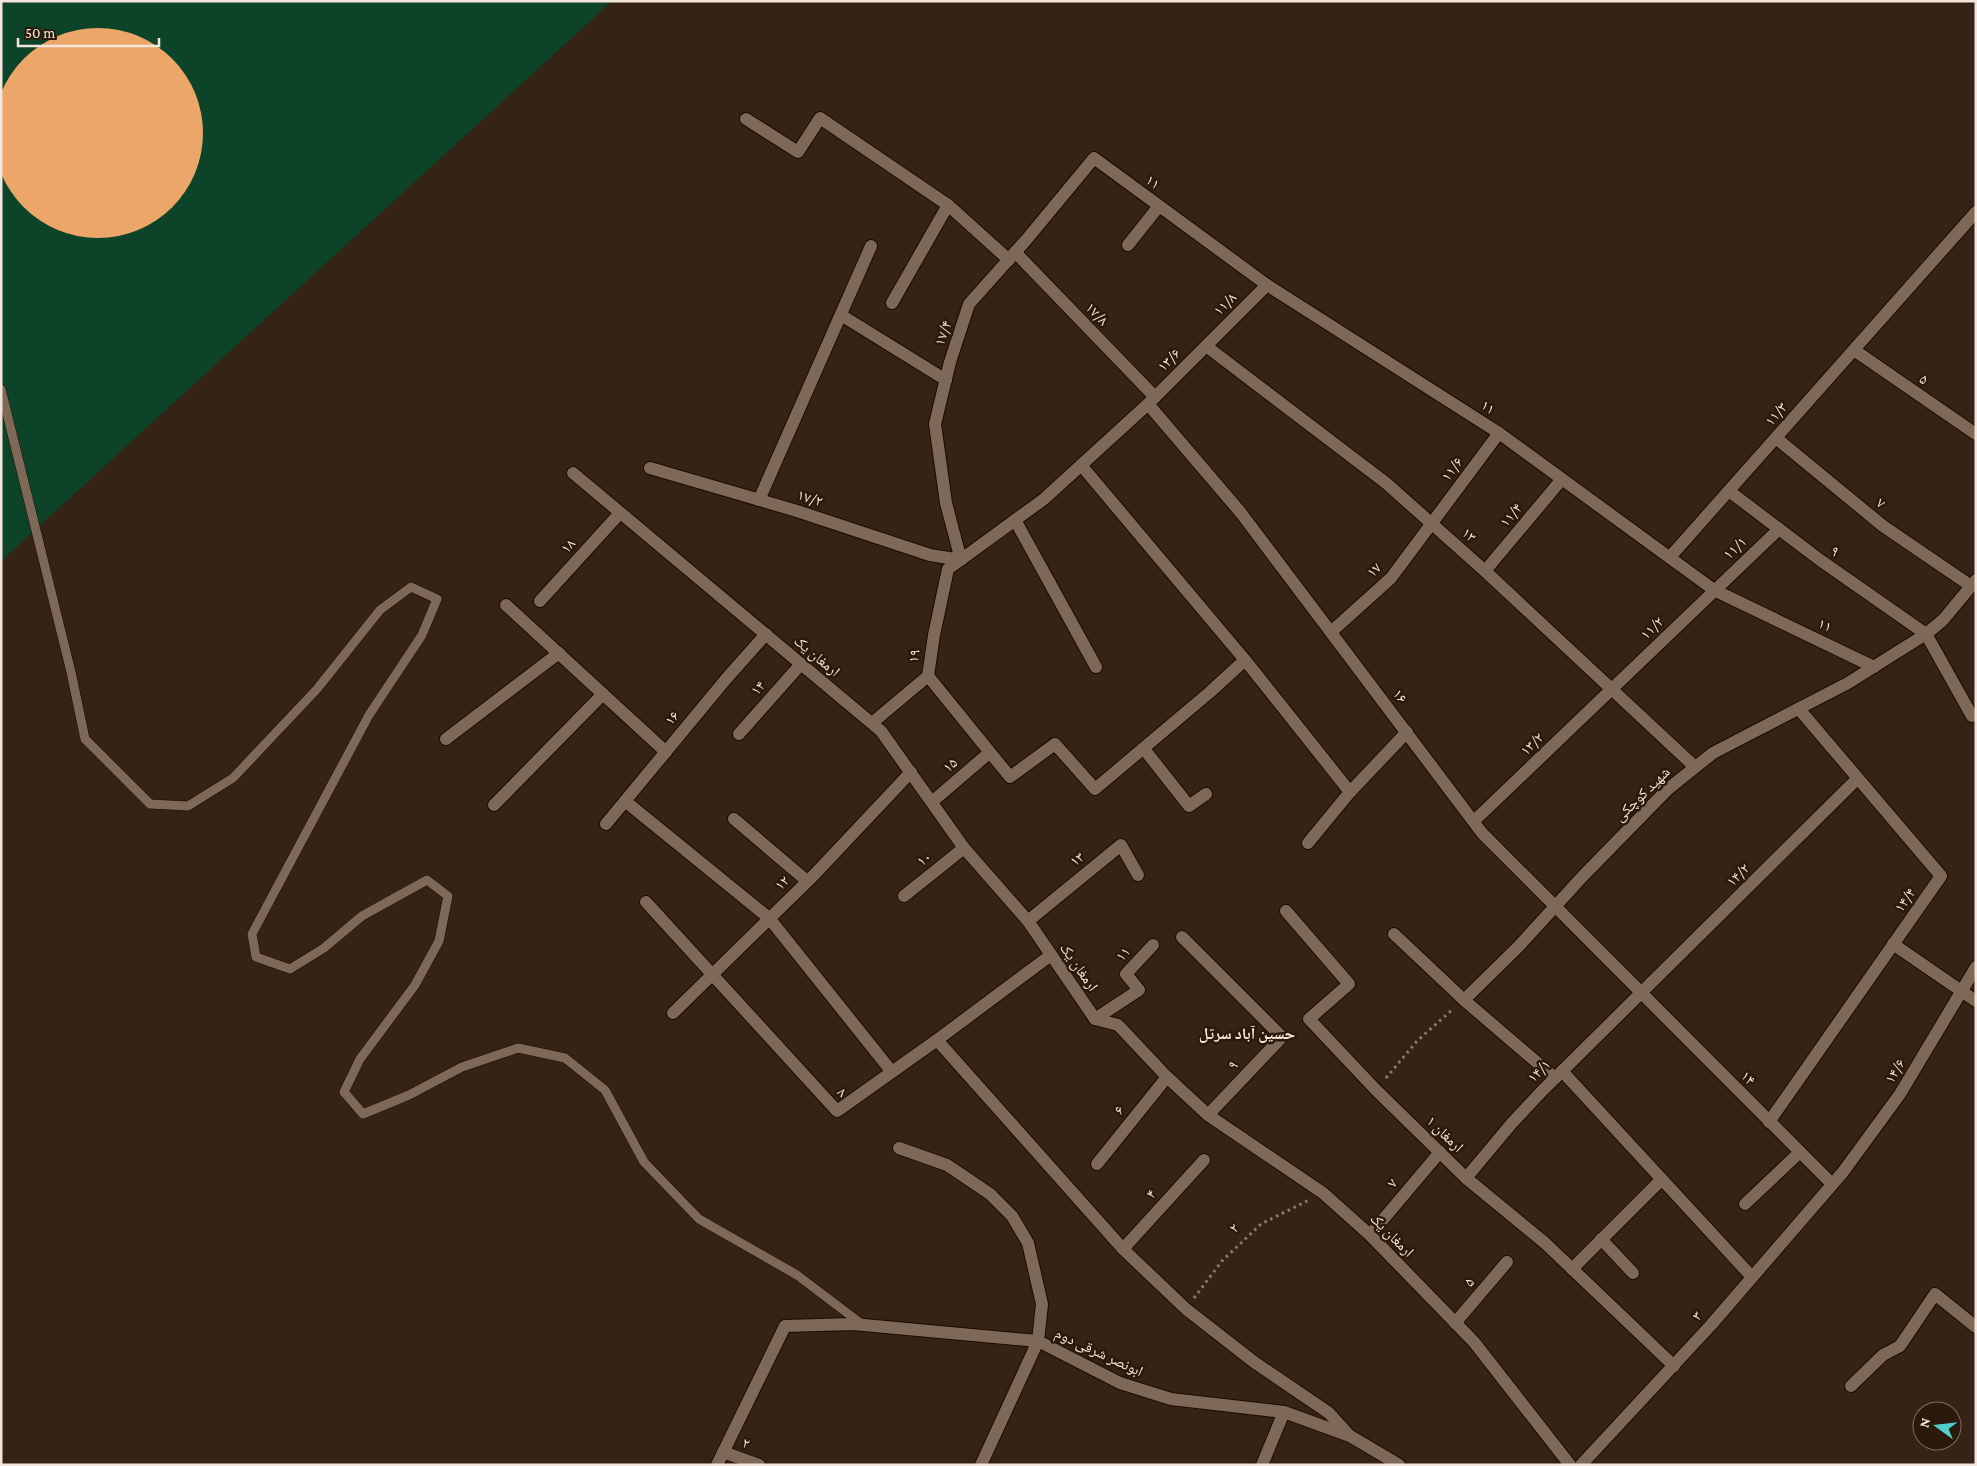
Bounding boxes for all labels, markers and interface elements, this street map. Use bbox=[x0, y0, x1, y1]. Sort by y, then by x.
scale bar bbox=[18, 15, 159, 47]
text: 50 m bbox=[25, 25, 55, 41]
street label: ۱۱ bbox=[1143, 172, 1163, 192]
street label: ۱۱/۸ bbox=[1210, 289, 1240, 319]
street label: ۱۷/۸ bbox=[1082, 299, 1112, 329]
street label: ۱۷/۴ bbox=[931, 318, 955, 348]
street label: ۱۳/۶ bbox=[1154, 345, 1184, 375]
street label: ۵ bbox=[1917, 371, 1932, 388]
street label: ۱۱ bbox=[1478, 397, 1498, 417]
street label: ۱۱/۳ bbox=[1762, 399, 1791, 429]
street label: ۱۱/۶ bbox=[1438, 454, 1466, 484]
street label: ۱۷/۲ bbox=[795, 486, 825, 510]
street label: ۷ bbox=[1873, 495, 1889, 511]
street label: ۱۱/۴ bbox=[1497, 500, 1526, 530]
street label: ۱۳ bbox=[1459, 525, 1480, 546]
street label: ۱۱/۱ bbox=[1720, 533, 1750, 563]
street label: ۱۸ bbox=[558, 535, 579, 556]
street label: ۹ bbox=[1828, 543, 1843, 560]
street label: ۱۷ bbox=[1364, 559, 1385, 580]
street label: ۱۱/۲ bbox=[1637, 613, 1667, 643]
street label: ۱۱ bbox=[1816, 615, 1834, 635]
street label: ارمغان یک bbox=[790, 632, 843, 681]
street label: ۱۹ bbox=[905, 648, 923, 664]
street label: ۱۴ bbox=[748, 677, 769, 698]
street label: ۱۶ bbox=[1390, 686, 1411, 706]
street label: ۱۶ bbox=[662, 708, 683, 728]
street label: ۱۳/۲ bbox=[1517, 729, 1547, 759]
street label: ۱۵ bbox=[940, 754, 961, 775]
street label: شهید کوچکی bbox=[1611, 764, 1675, 826]
street label: ۱۳ bbox=[1067, 848, 1087, 869]
street label: ۱۰ bbox=[914, 849, 934, 869]
street label: ۱۴/۲ bbox=[1723, 860, 1753, 890]
street label: ۱۲ bbox=[772, 872, 793, 893]
street label: ۱۴/۴ bbox=[1891, 885, 1919, 915]
street label: ارمغان یک bbox=[1055, 940, 1101, 995]
street label: ۱۱ bbox=[1113, 944, 1133, 964]
district label: حسین آباد سرتل bbox=[1199, 1025, 1295, 1043]
street label: ۱۴/۱ bbox=[1524, 1056, 1554, 1086]
street label: ۱۴/۶ bbox=[1882, 1056, 1909, 1086]
street label: ۹ bbox=[1225, 1057, 1241, 1073]
street label: ۱۴ bbox=[1738, 1068, 1759, 1089]
street label: ۸ bbox=[834, 1084, 850, 1100]
street label: ۶ bbox=[1111, 1102, 1127, 1118]
street label: ارمغان ۱ bbox=[1422, 1113, 1467, 1157]
street label: ۷ bbox=[1384, 1175, 1400, 1191]
street label: ۴ bbox=[1143, 1186, 1159, 1202]
street label: ارمغان یک bbox=[1366, 1210, 1417, 1261]
street label: ۲ bbox=[1226, 1220, 1242, 1236]
street label: ۵ bbox=[1461, 1274, 1477, 1290]
street label: ۳ bbox=[1689, 1308, 1705, 1324]
street label: ابونصر شرقی دوم bbox=[1052, 1325, 1146, 1381]
north arrow bbox=[1912, 1401, 1962, 1451]
text: N bbox=[1915, 1416, 1934, 1429]
street label: ۲ bbox=[740, 1434, 752, 1452]

